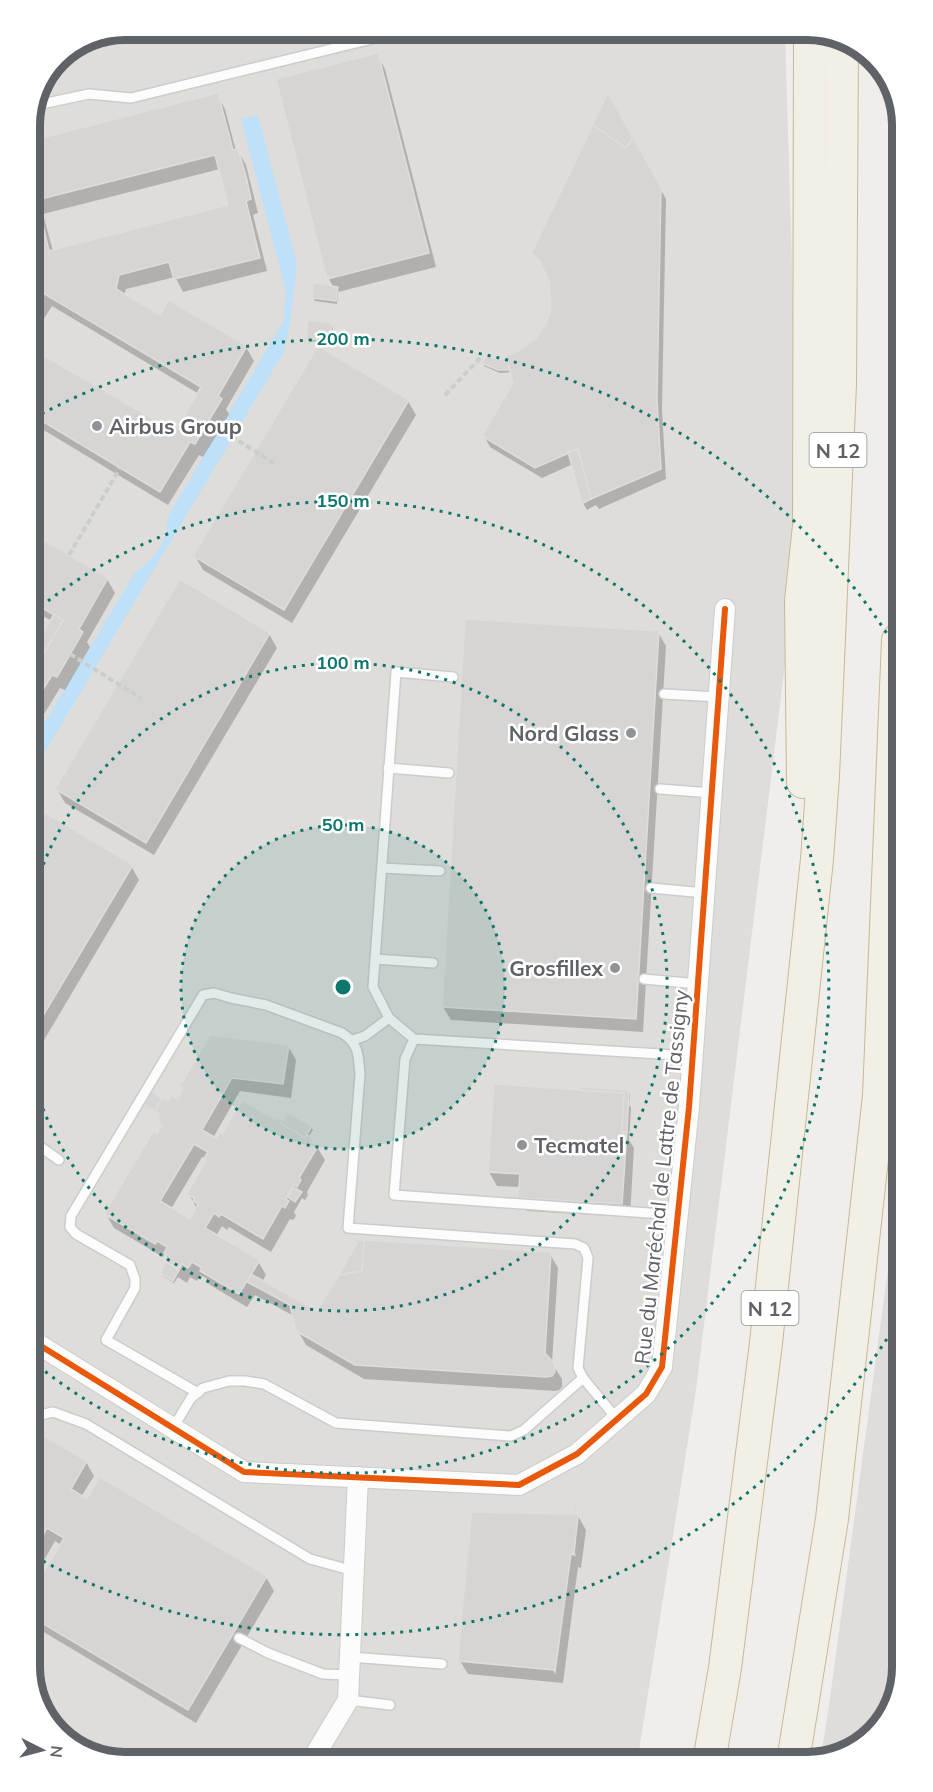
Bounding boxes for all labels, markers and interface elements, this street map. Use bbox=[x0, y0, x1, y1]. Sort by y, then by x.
text: 200 m bbox=[316, 327, 370, 350]
place label: Airbus Group bbox=[109, 413, 242, 439]
marker: Airbus Group bbox=[90, 419, 104, 433]
road number: N 12 bbox=[810, 433, 866, 467]
text: 150 m bbox=[316, 489, 370, 512]
text: 100 m bbox=[316, 651, 370, 674]
place label: Nord Glass bbox=[509, 720, 619, 746]
marker: Nord Glass bbox=[624, 726, 638, 740]
text: 50 m bbox=[322, 813, 364, 836]
place label: Grosfillex bbox=[509, 955, 603, 981]
marker: Grosfillex bbox=[608, 961, 622, 975]
centre of rings bbox=[333, 977, 353, 997]
street label: Rue du Maréchal de Lattre de Tassigny bbox=[628, 988, 694, 1366]
place label: Tecmatel bbox=[534, 1132, 624, 1158]
marker: Tecmatel bbox=[515, 1138, 529, 1152]
road number: N 12 bbox=[742, 1291, 798, 1325]
north arrow bbox=[12, 1720, 72, 1780]
text: N bbox=[46, 1745, 67, 1759]

